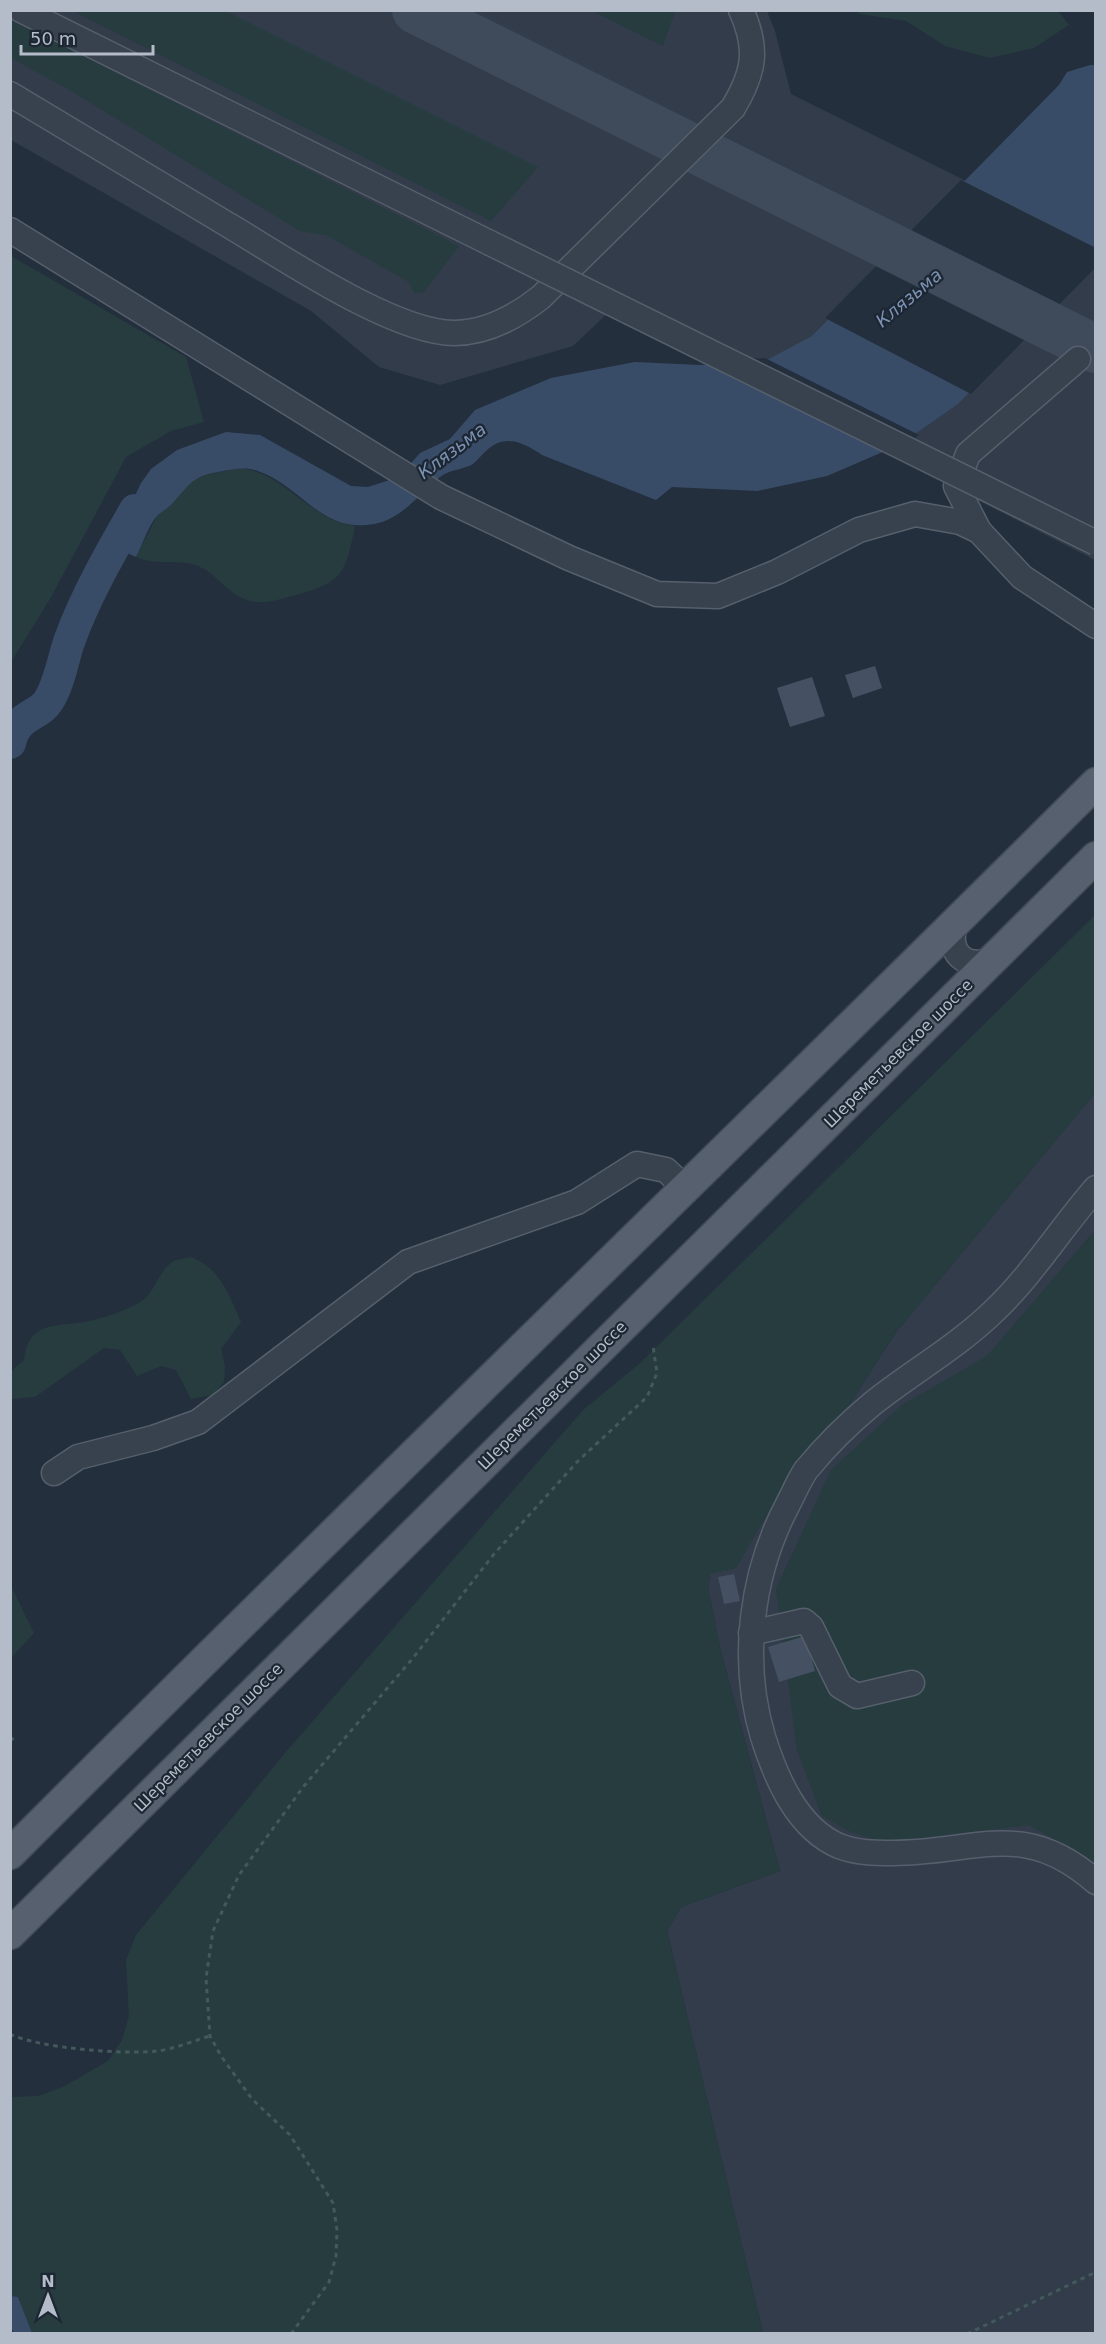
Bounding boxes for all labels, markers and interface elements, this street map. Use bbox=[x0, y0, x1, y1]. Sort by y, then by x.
scale bar bbox=[21, 18, 153, 56]
text: 50 m bbox=[30, 28, 76, 49]
water label: Клязьма bbox=[871, 264, 946, 331]
water label: Клязьма bbox=[413, 418, 490, 483]
street label: Шереметьевское шоссе bbox=[820, 975, 976, 1131]
street label: Шереметьевское шоссе bbox=[474, 1317, 630, 1473]
street label: Шереметьевское шоссе bbox=[130, 1659, 286, 1815]
north arrow bbox=[18, 2266, 78, 2326]
text: N bbox=[41, 2272, 55, 2291]

